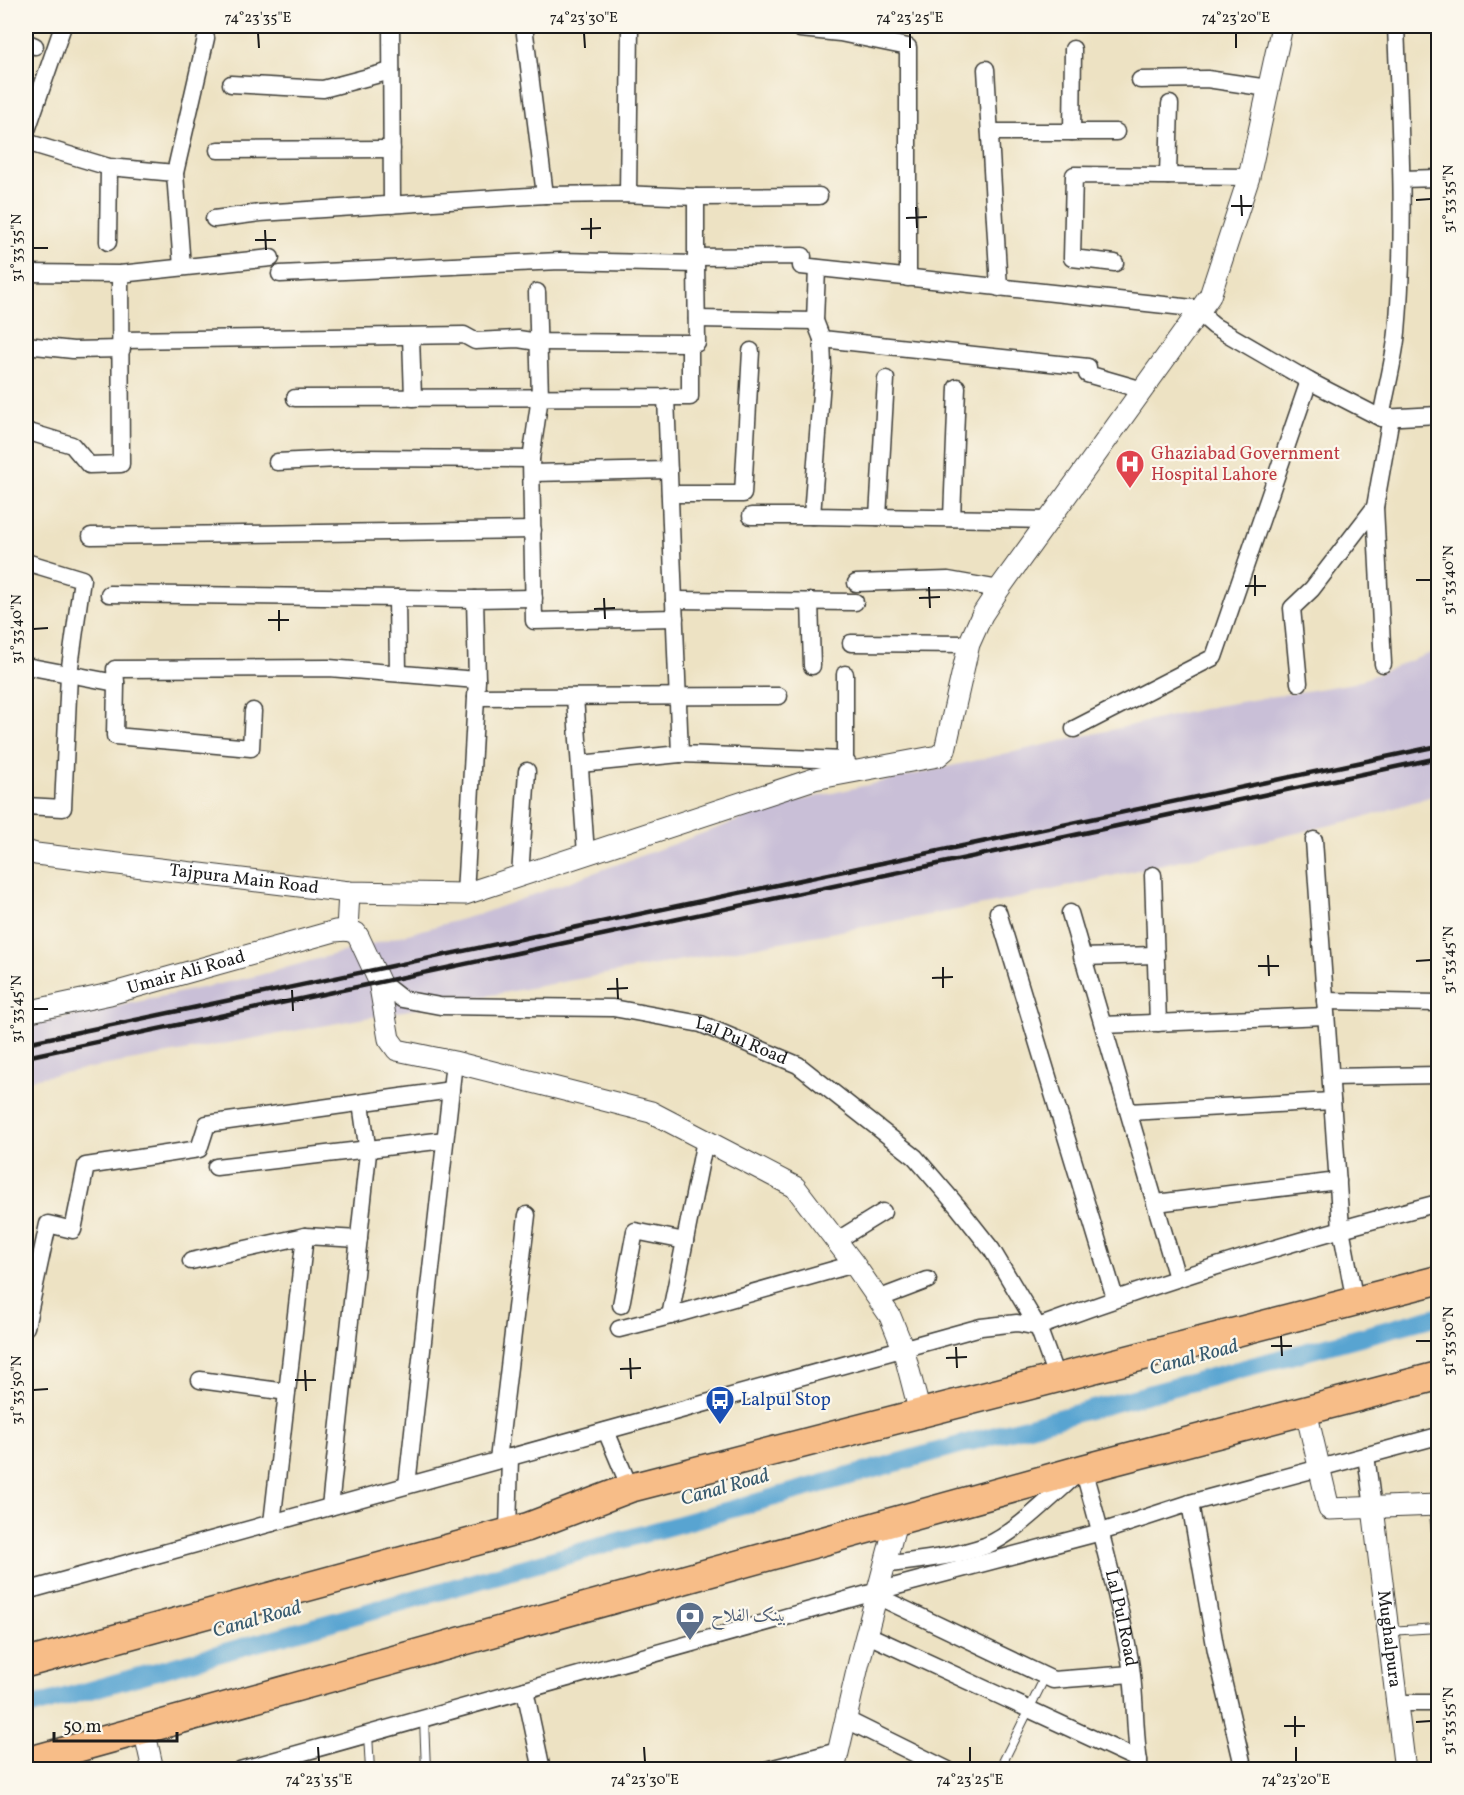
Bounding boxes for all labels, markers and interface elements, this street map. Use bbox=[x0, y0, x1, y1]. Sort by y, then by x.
text: 74°23'35"E bbox=[224, 8, 292, 29]
text: 74°23'30"E bbox=[550, 8, 618, 29]
text: 74°23'25"E bbox=[876, 8, 944, 29]
text: 74°23'20"E bbox=[1202, 8, 1270, 29]
text: 31°33'35"N bbox=[1439, 165, 1460, 233]
text: 31°33'35"N bbox=[7, 214, 28, 282]
place label: Ghaziabad Government Hospital Lahore bbox=[1151, 442, 1340, 488]
hospital icon: Ghaziabad Government Hospital Lahore bbox=[1114, 448, 1146, 490]
text: 31°33'40"N bbox=[1439, 545, 1460, 615]
text: 31°33'40"N bbox=[7, 594, 28, 664]
street label: Tajpura Main Road bbox=[168, 858, 320, 901]
text: 31°33'45"N bbox=[1439, 926, 1460, 994]
street label: Umair Ali Road bbox=[124, 944, 248, 1001]
text: 31°33'45"N bbox=[7, 975, 28, 1043]
street label: Lal Pul Road bbox=[693, 1011, 791, 1072]
text: 31°33'50"N bbox=[1439, 1306, 1460, 1376]
water label: Canal Road bbox=[1146, 1333, 1242, 1383]
text: 31°33'50"N bbox=[7, 1355, 28, 1425]
bus stop icon: Lalpul Stop bbox=[704, 1384, 736, 1426]
place label: Lalpul Stop bbox=[741, 1388, 831, 1413]
water label: Canal Road bbox=[677, 1462, 773, 1514]
street label: Lal Pul Road bbox=[1098, 1567, 1143, 1668]
street label: Mughalpura bbox=[1371, 1589, 1407, 1689]
water label: Canal Road bbox=[209, 1594, 305, 1646]
bank icon: بینک الفلاح bbox=[674, 1600, 706, 1642]
place label: بینک الفلاح bbox=[711, 1604, 786, 1631]
text: 31°33'55"N bbox=[1439, 1687, 1460, 1755]
scale bar bbox=[54, 1705, 177, 1743]
text: 50 m bbox=[63, 1715, 102, 1740]
text: 74°23'35"E bbox=[285, 1770, 353, 1791]
text: 74°23'30"E bbox=[611, 1770, 679, 1791]
text: 74°23'25"E bbox=[936, 1770, 1004, 1791]
text: 74°23'20"E bbox=[1262, 1770, 1330, 1791]

